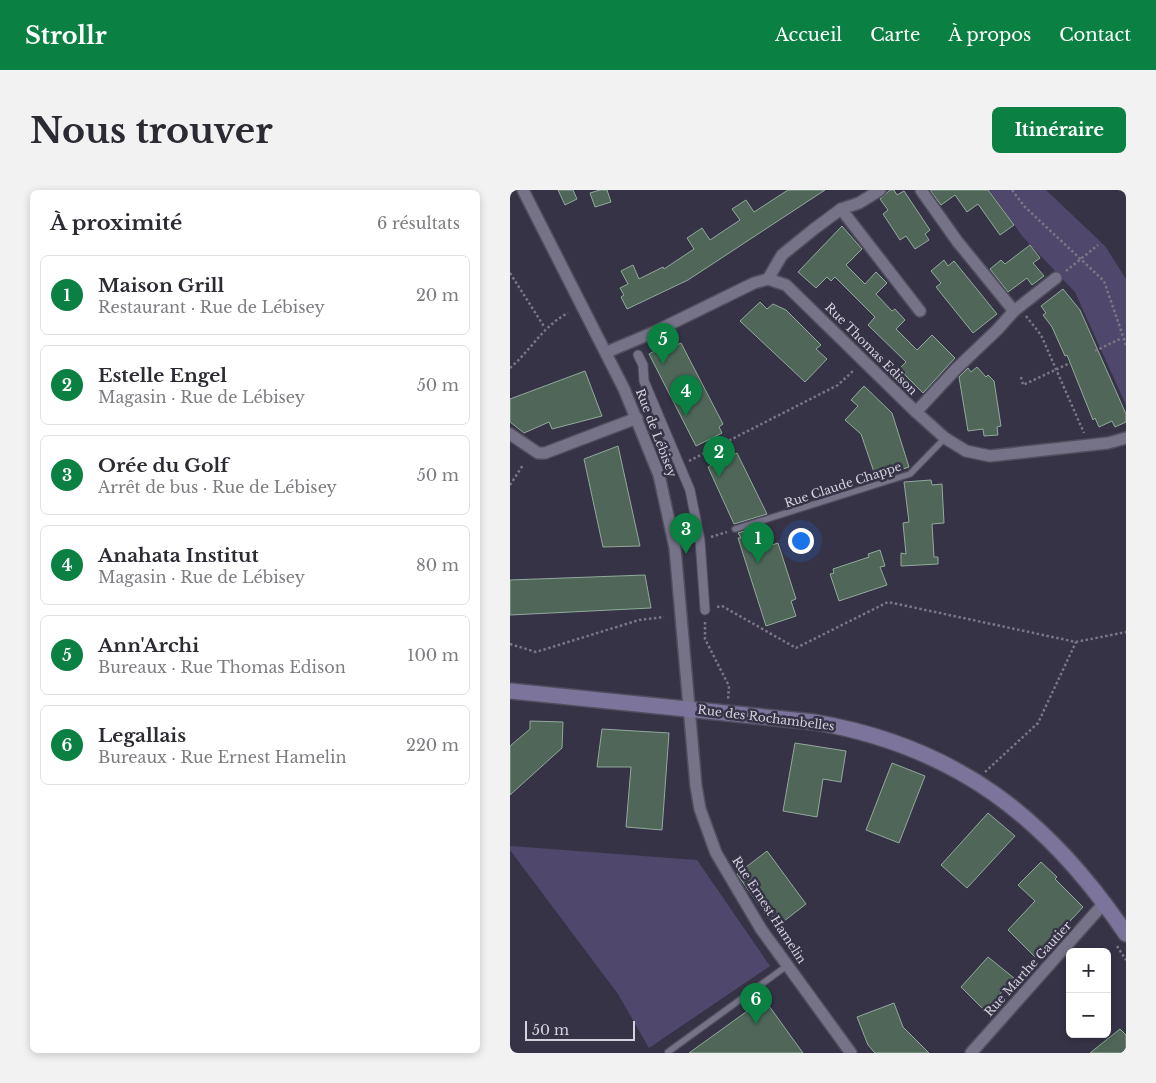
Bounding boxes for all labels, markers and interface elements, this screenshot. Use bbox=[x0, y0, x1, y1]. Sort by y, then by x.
text: Strollr bbox=[25, 21, 107, 50]
text: Accueil bbox=[775, 24, 842, 46]
text: Carte bbox=[870, 24, 920, 46]
text: À propos bbox=[948, 24, 1031, 46]
text: Contact bbox=[1059, 24, 1131, 46]
button: Itinéraire bbox=[992, 107, 1126, 153]
text: Nous trouver bbox=[30, 109, 273, 152]
text: À proximité bbox=[50, 210, 182, 236]
text: 6 résultats bbox=[377, 213, 460, 233]
text: Maison Grill bbox=[98, 274, 224, 297]
text: 1 bbox=[64, 285, 70, 305]
text: 20 m bbox=[416, 285, 459, 305]
text: Restaurant · Rue de Lébisey bbox=[98, 297, 325, 317]
street label: Rue Thomas Edison bbox=[822, 299, 921, 398]
pin: 5 bbox=[647, 323, 679, 364]
text: Estelle Engel bbox=[98, 364, 227, 387]
text: 2 bbox=[62, 375, 72, 395]
text: 50 m bbox=[417, 375, 459, 395]
pin: 4 bbox=[670, 375, 702, 416]
street label: Rue de Lébisey bbox=[633, 386, 680, 480]
text: Magasin · Rue de Lébisey bbox=[98, 387, 305, 407]
pin: 2 bbox=[703, 436, 735, 477]
text: Orée du Golf bbox=[98, 454, 229, 477]
street label: Rue Claude Chappe bbox=[782, 458, 903, 511]
text: 3 bbox=[62, 465, 72, 485]
text: 50 m bbox=[417, 465, 459, 485]
text: Arrêt de bus · Rue de Lébisey bbox=[98, 477, 337, 497]
pin: 3 bbox=[670, 513, 702, 554]
pin: 1 bbox=[742, 522, 774, 563]
your location bbox=[788, 528, 814, 554]
text: Anahata Institut bbox=[98, 544, 259, 567]
text: 4 bbox=[62, 555, 72, 575]
text: 80 m bbox=[416, 555, 459, 575]
text: Magasin · Rue de Lébisey bbox=[98, 567, 305, 587]
text: Ann'Archi bbox=[98, 634, 199, 657]
text: 5 bbox=[62, 645, 72, 665]
text: 100 m bbox=[407, 645, 459, 665]
text: Bureaux · Rue Thomas Edison bbox=[98, 657, 346, 677]
street label: Rue des Rochambelles bbox=[697, 702, 835, 733]
text: Legallais bbox=[98, 724, 186, 747]
text: 6 bbox=[62, 735, 72, 755]
text: 220 m bbox=[406, 735, 459, 755]
text: Bureaux · Rue Ernest Hamelin bbox=[98, 747, 347, 767]
street label: Rue Ernest Hamelin bbox=[729, 853, 810, 966]
street label: Rue Marthe Gautier bbox=[981, 918, 1074, 1019]
map controls bbox=[1066, 948, 1111, 1038]
button: + bbox=[1066, 948, 1111, 993]
pin: 6 bbox=[740, 983, 772, 1024]
button: − bbox=[1066, 993, 1111, 1038]
scale bar bbox=[525, 1018, 635, 1041]
text: 50 m bbox=[532, 1021, 569, 1039]

